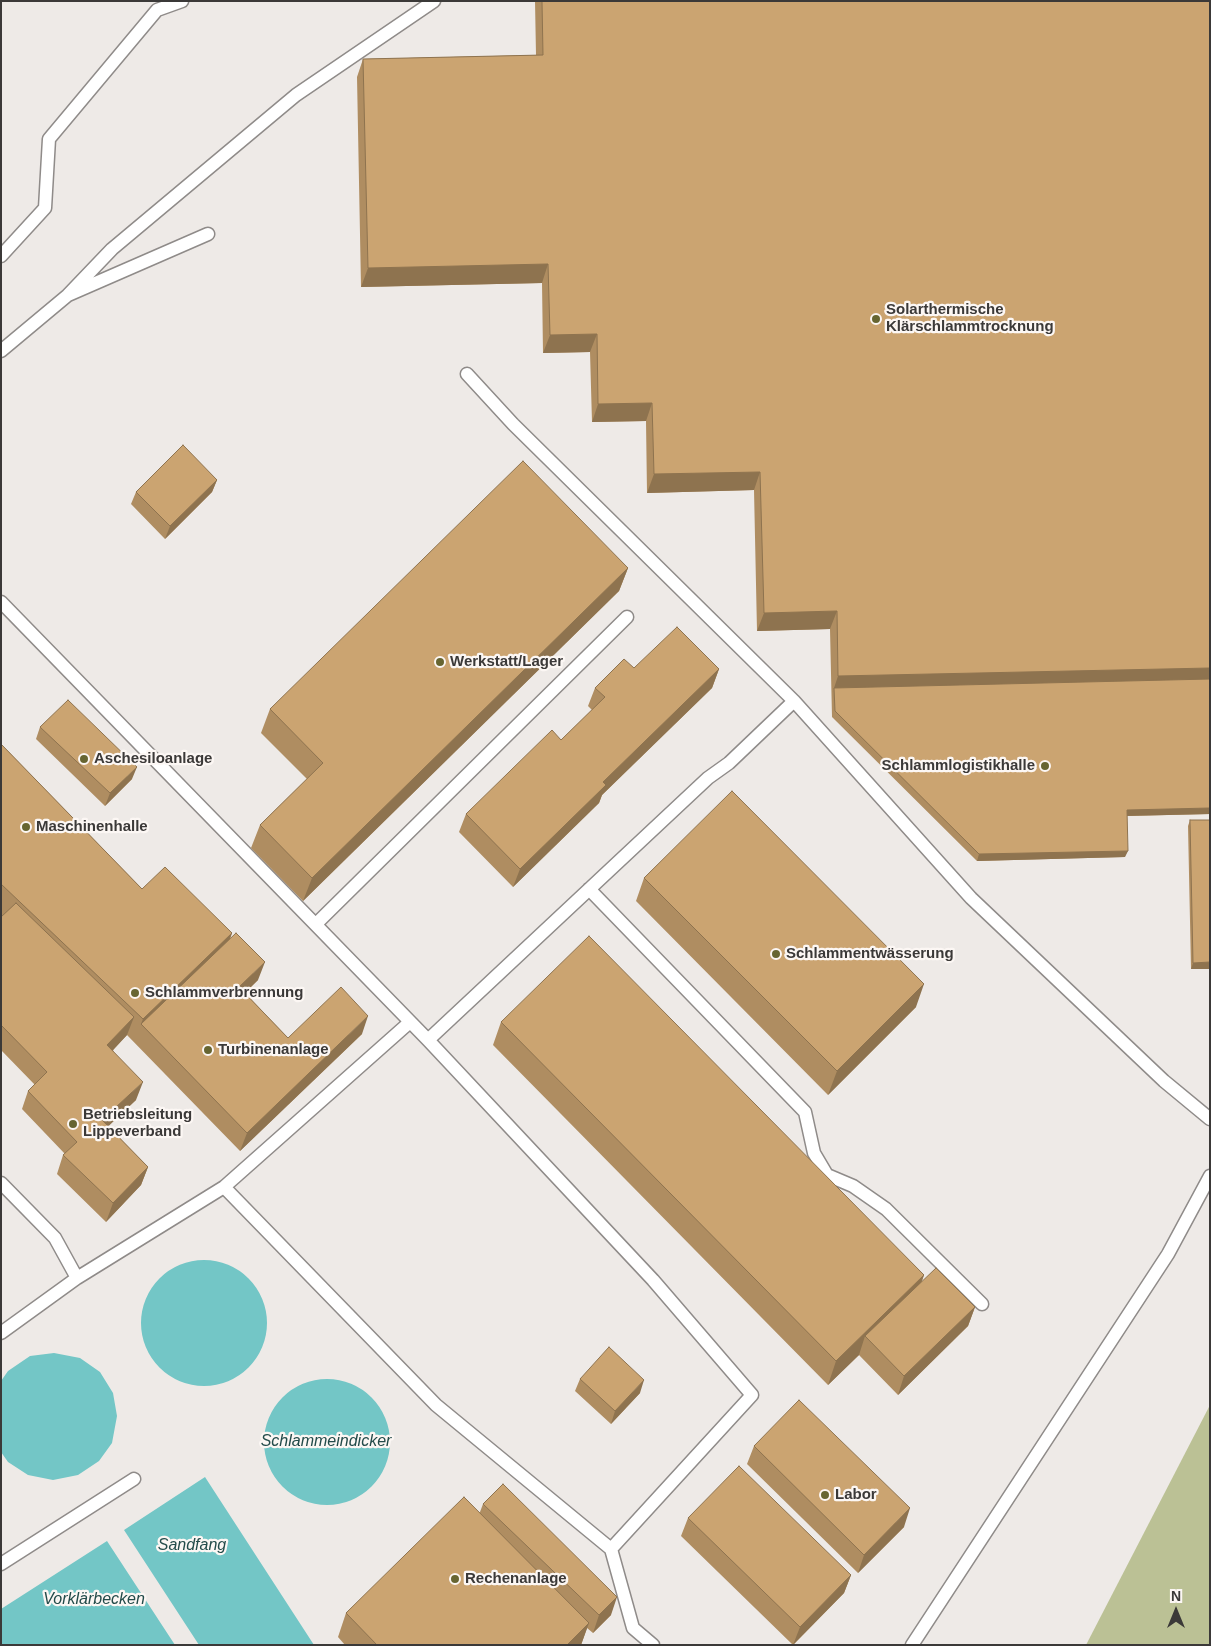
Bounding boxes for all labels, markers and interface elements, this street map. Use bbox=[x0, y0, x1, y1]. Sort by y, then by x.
place label: Solarthermische Klärschlammtrocknung bbox=[886, 301, 1054, 336]
marker: Solarthermische Klärschlammtrocknung bbox=[870, 313, 882, 325]
place label: Werkstatt/Lager bbox=[450, 653, 563, 671]
marker: Werkstatt/Lager bbox=[434, 656, 446, 668]
place label: Aschesiloanlage bbox=[94, 750, 212, 768]
marker: Aschesiloanlage bbox=[78, 753, 90, 765]
place label: Schlammlogistikhalle bbox=[882, 757, 1035, 775]
marker: Schlammlogistikhalle bbox=[1039, 760, 1051, 772]
place label: Maschinenhalle bbox=[36, 818, 148, 836]
marker: Maschinenhalle bbox=[20, 821, 32, 833]
place label: Schlammentwässerung bbox=[786, 945, 954, 963]
marker: Schlammentwässerung bbox=[770, 948, 782, 960]
place label: Schlammverbrennung bbox=[145, 984, 303, 1002]
marker: Schlammverbrennung bbox=[129, 987, 141, 999]
place label: Turbinenanlage bbox=[218, 1041, 329, 1059]
marker: Turbinenanlage bbox=[202, 1044, 214, 1056]
place label: Betriebsleitung Lippeverband bbox=[83, 1106, 192, 1141]
marker: Betriebsleitung Lippeverband bbox=[67, 1118, 79, 1130]
water label: Schlammeindicker bbox=[261, 1432, 391, 1452]
place label: Labor bbox=[835, 1486, 877, 1504]
marker: Labor bbox=[819, 1489, 831, 1501]
water label: Sandfang bbox=[158, 1536, 226, 1556]
place label: Rechenanlage bbox=[465, 1570, 567, 1588]
marker: Rechenanlage bbox=[449, 1573, 461, 1585]
north arrow bbox=[1151, 1586, 1201, 1636]
text: N bbox=[1171, 1588, 1181, 1604]
water label: Vorklärbecken bbox=[43, 1590, 145, 1610]

